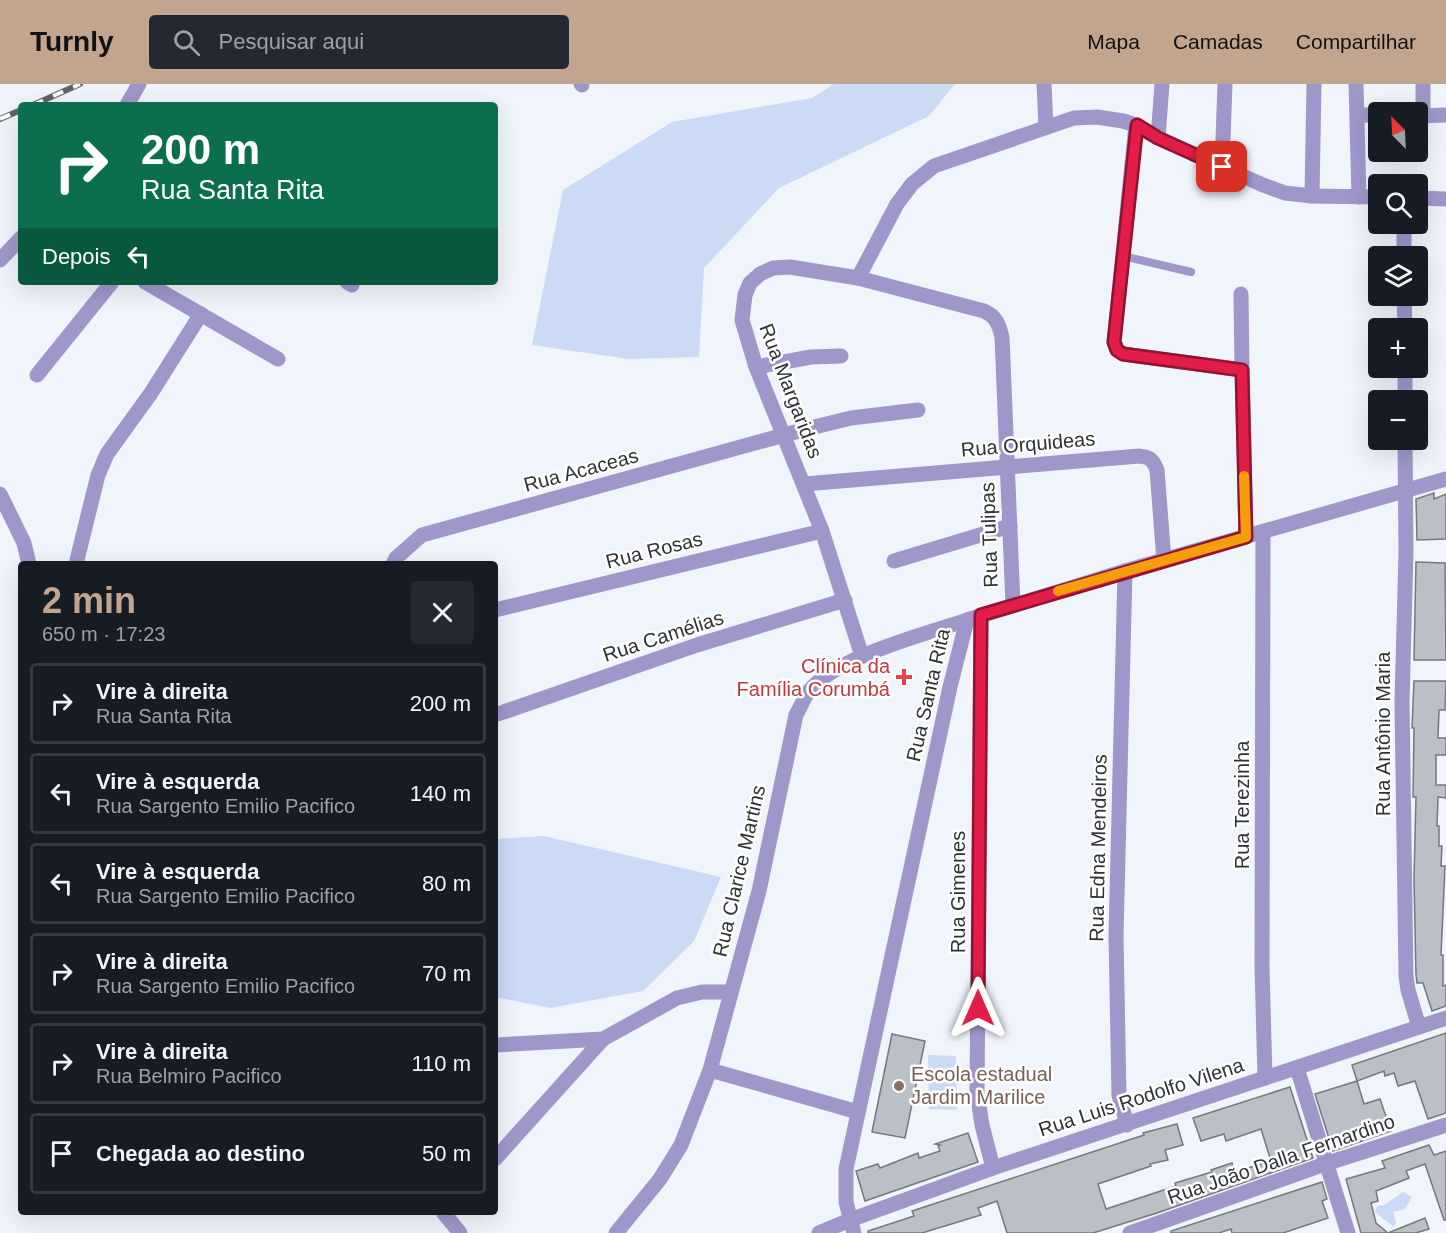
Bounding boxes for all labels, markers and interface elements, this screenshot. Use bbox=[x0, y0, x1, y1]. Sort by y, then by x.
search box bbox=[149, 15, 569, 69]
text: Turnly bbox=[30, 26, 113, 57]
icon: search bbox=[170, 26, 203, 59]
text: Pesquisar aqui bbox=[218, 29, 364, 54]
text: Mapa bbox=[1087, 30, 1140, 53]
text: Camadas bbox=[1173, 30, 1263, 53]
text: Compartilhar bbox=[1296, 30, 1416, 53]
north arrow bbox=[1368, 102, 1428, 162]
map controls bbox=[1368, 102, 1428, 450]
icon: right bbox=[42, 126, 120, 204]
text: 200 m bbox=[141, 126, 260, 173]
pin bbox=[1196, 141, 1247, 192]
icon: arrive bbox=[1205, 150, 1238, 183]
button: search bbox=[1368, 174, 1428, 234]
text: Rua Santa Rita bbox=[141, 175, 324, 205]
icon: left bbox=[122, 240, 155, 273]
text: Depois bbox=[42, 244, 110, 269]
button: layers bbox=[1368, 246, 1428, 306]
button: + bbox=[1368, 318, 1428, 378]
street label: Rua Margaridas bbox=[755, 321, 827, 461]
button: − bbox=[1368, 390, 1428, 450]
street label: Rua Orquideas bbox=[960, 427, 1096, 461]
street label: Rua Acaceas bbox=[521, 444, 641, 496]
street label: Rua Tulipas bbox=[976, 482, 1002, 588]
street label: Rua Rosas bbox=[603, 527, 705, 573]
text: 2 min bbox=[42, 580, 136, 621]
button: close bbox=[411, 581, 474, 644]
street label: Rua Camélias bbox=[600, 606, 726, 666]
text: 650 m · 17:23 bbox=[42, 623, 165, 645]
street label: Rua Santa Rita bbox=[902, 626, 954, 764]
street label: Rua Antônio Maria bbox=[1372, 651, 1394, 816]
place label: Clínica da Família Corumbá bbox=[737, 655, 891, 700]
marker: Clínica da Família Corumbá bbox=[895, 668, 913, 686]
text: Vire à direita bbox=[96, 679, 228, 704]
icon: right bbox=[45, 687, 78, 720]
text: 200 m bbox=[410, 691, 471, 716]
text: Rua Santa Rita bbox=[96, 705, 232, 727]
street label: Rua Terezinha bbox=[1231, 740, 1253, 869]
street label: Rua Edna Mendeiros bbox=[1085, 754, 1111, 942]
text: Vire à esquerda bbox=[96, 769, 259, 794]
icon: left bbox=[45, 777, 78, 810]
text: 140 m bbox=[410, 781, 471, 806]
street label: Rua Clarice Martins bbox=[709, 783, 769, 959]
text: Rua Sargento Emilio Pacifico bbox=[96, 795, 355, 817]
street label: Rua Gimenes bbox=[947, 831, 969, 953]
text: Vire à esquerda bbox=[96, 859, 259, 884]
icon: left bbox=[45, 867, 78, 900]
text: 80 m bbox=[422, 871, 471, 896]
text: Rua Sargento Emilio Pacifico bbox=[96, 885, 355, 907]
text: Vire à direita bbox=[96, 949, 228, 974]
icon: right bbox=[45, 957, 78, 990]
text: 70 m bbox=[422, 961, 471, 986]
text: Rua Sargento Emilio Pacifico bbox=[96, 975, 355, 997]
position arrow bbox=[946, 976, 1010, 1040]
text: Vire à direita bbox=[96, 1039, 228, 1064]
icon: right bbox=[45, 1047, 78, 1080]
text: 110 m bbox=[411, 1051, 471, 1076]
street label: Rua Luis Rodolfo Vilena bbox=[1036, 1053, 1247, 1141]
place label: Escola estadual Jardim Marilice bbox=[911, 1063, 1052, 1108]
text: Rua Belmiro Pacifico bbox=[96, 1065, 282, 1087]
marker: Escola estadual Jardim Marilice bbox=[892, 1079, 906, 1093]
street label: Rua João Dalla Fernardino bbox=[1164, 1110, 1398, 1208]
icon: arrive bbox=[45, 1137, 78, 1170]
text: Chegada ao destino bbox=[96, 1141, 305, 1166]
text: 50 m bbox=[422, 1141, 471, 1166]

